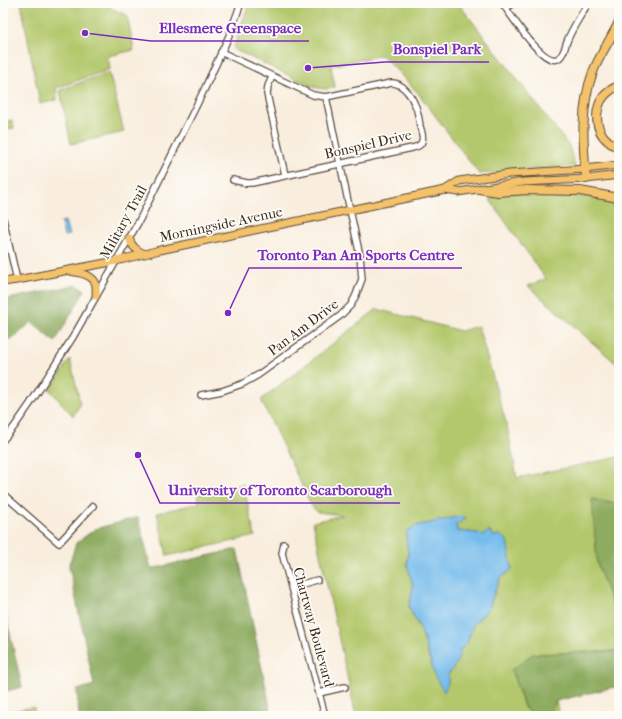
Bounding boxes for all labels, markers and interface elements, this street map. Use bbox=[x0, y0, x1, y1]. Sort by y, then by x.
callout: Ellesmere Greenspace bbox=[151, 14, 309, 41]
text: Ellesmere Greenspace bbox=[159, 19, 302, 37]
callout: Bonspiel Park bbox=[385, 35, 489, 62]
text: Bonspiel Park bbox=[393, 40, 482, 58]
street label: Bonspiel Drive bbox=[323, 126, 413, 163]
street label: Military Trail bbox=[96, 182, 151, 262]
street label: Morningside Avenue bbox=[158, 203, 284, 246]
callout: Toronto Pan Am Sports Centre bbox=[249, 241, 462, 268]
text: Toronto Pan Am Sports Centre bbox=[256, 246, 455, 264]
street label: Pan Am Drive bbox=[265, 295, 342, 359]
callout: University of Toronto Scarborough bbox=[160, 476, 400, 503]
text: University of Toronto Scarborough bbox=[167, 481, 393, 499]
street label: Chartway Boulevard bbox=[289, 565, 338, 689]

